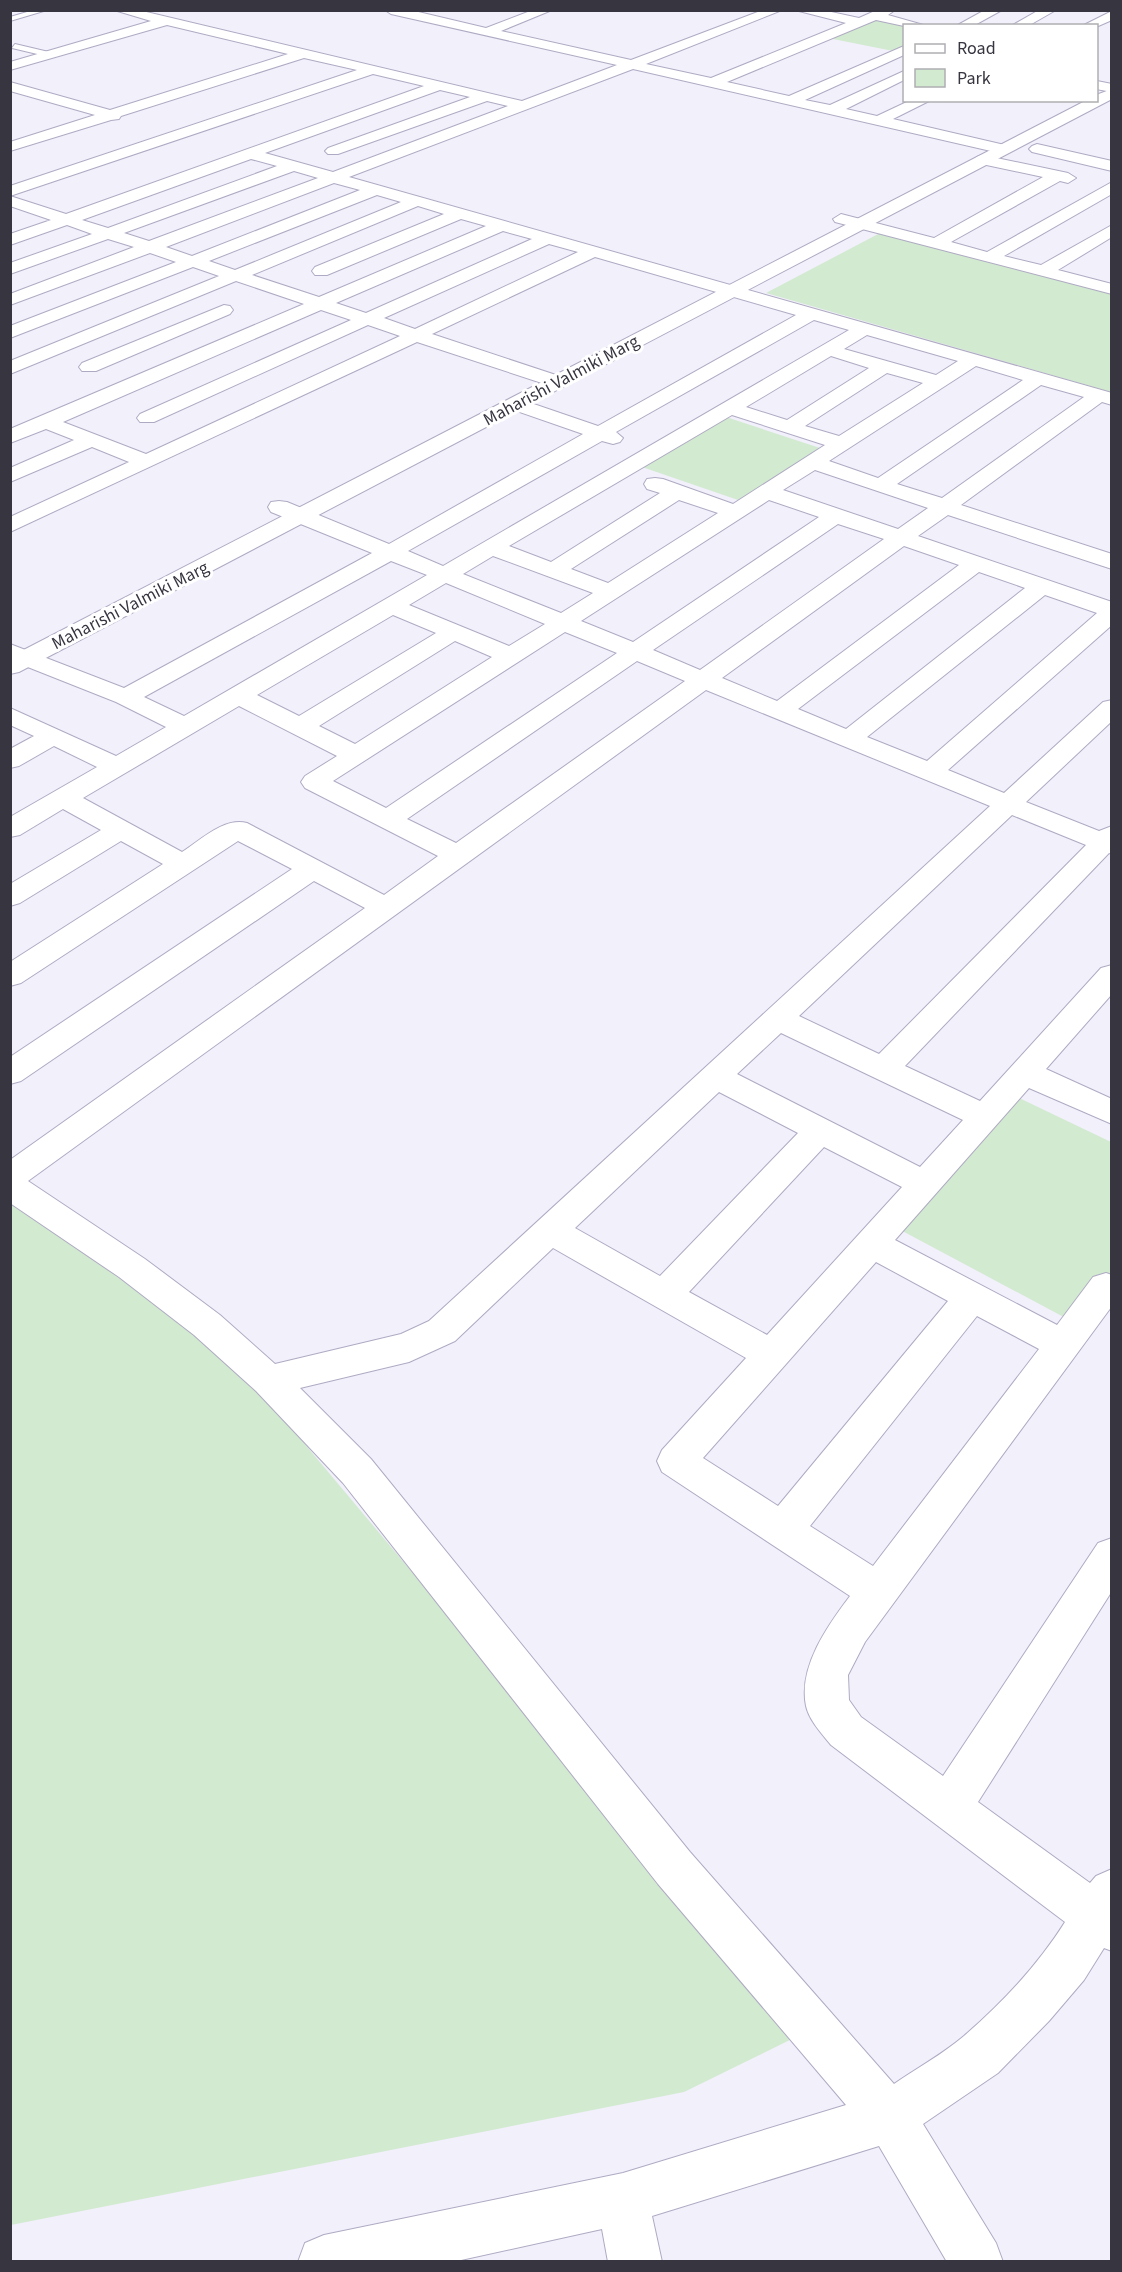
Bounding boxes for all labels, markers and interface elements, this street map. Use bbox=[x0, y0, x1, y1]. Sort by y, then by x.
legend bbox=[903, 24, 1098, 102]
text: Road bbox=[957, 36, 996, 61]
text: Park bbox=[957, 66, 991, 91]
street label: Maharishi Valmiki Marg bbox=[479, 329, 644, 432]
street label: Maharishi Valmiki Marg bbox=[47, 555, 213, 656]

